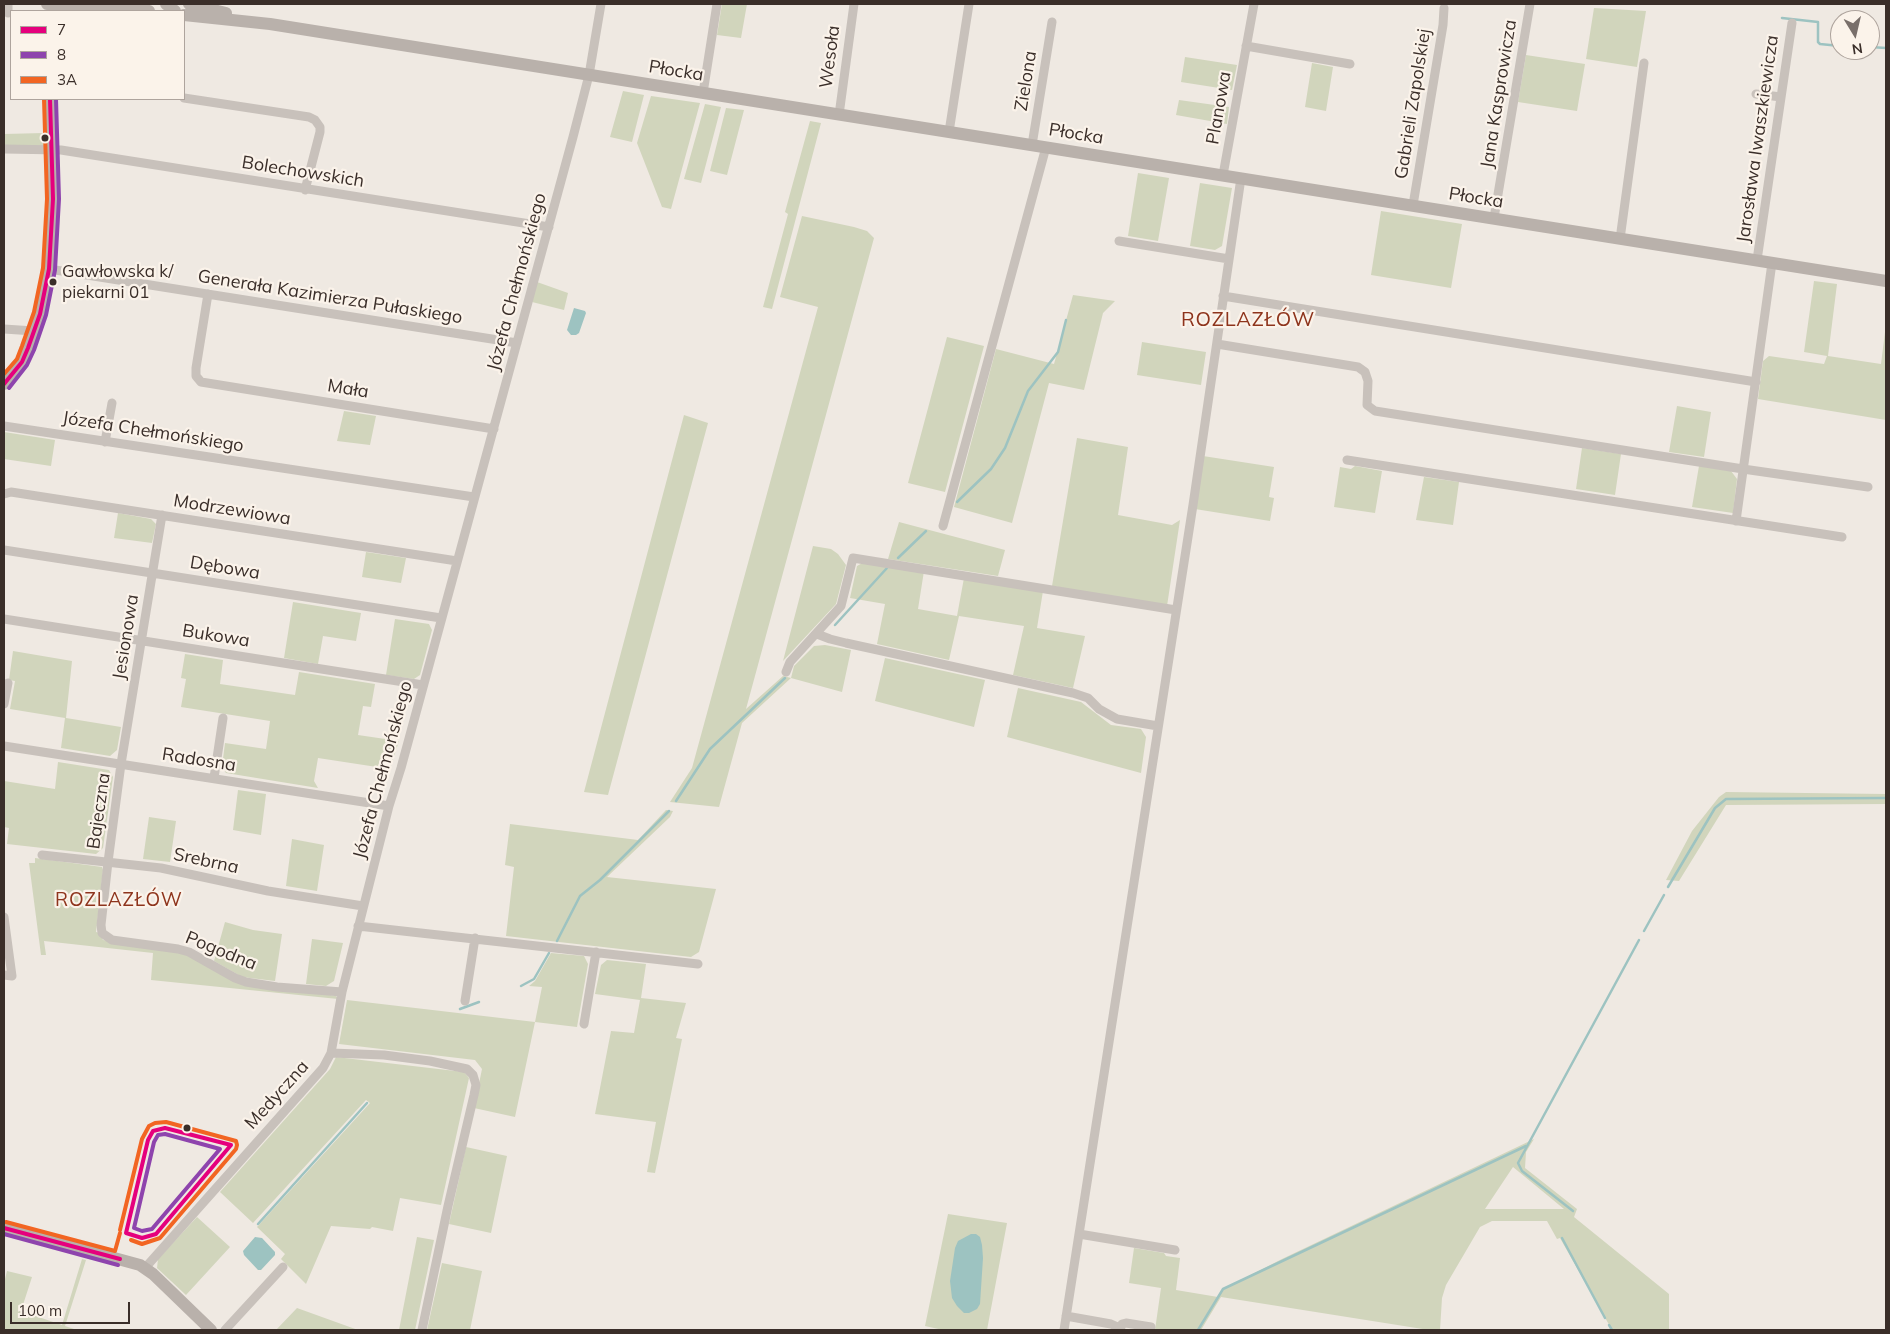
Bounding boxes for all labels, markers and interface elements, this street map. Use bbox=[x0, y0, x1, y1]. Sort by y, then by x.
legend bbox=[10, 10, 185, 100]
north arrow bbox=[1830, 10, 1880, 60]
street label: Jana Kasprowicza bbox=[1477, 18, 1521, 170]
text: 7 bbox=[57, 20, 66, 39]
street label: Wesoła bbox=[815, 24, 845, 90]
street label: Gabrieli Zapolskiej bbox=[1390, 27, 1436, 181]
street label: Jarosława Iwaszkiewicza bbox=[1733, 34, 1783, 244]
text: N bbox=[1851, 39, 1864, 59]
text: 8 bbox=[57, 45, 66, 64]
street label: Zielona bbox=[1011, 49, 1041, 113]
street label: Płocka bbox=[647, 56, 705, 86]
text: 3A bbox=[57, 70, 77, 89]
street label: Planowa bbox=[1202, 70, 1236, 146]
street label: Płocka bbox=[1047, 119, 1105, 149]
unlabelled marker bbox=[40, 133, 50, 143]
street label: Bolechowskich bbox=[240, 152, 366, 192]
street label: Płocka bbox=[1447, 183, 1505, 213]
street label: Józefa Chełmońskiego bbox=[483, 191, 551, 373]
place label: Gawłowska k/ piekarni 01 bbox=[62, 262, 173, 302]
street label: Generała Kazimierza Pułaskiego bbox=[196, 265, 464, 329]
marker: Gawłowska k/ piekarni 01 bbox=[48, 277, 58, 287]
district label: ROZLAZŁÓW bbox=[1180, 308, 1316, 332]
street label: Mała bbox=[326, 375, 370, 403]
street label: Józefa Chełmońskiego bbox=[61, 407, 245, 457]
street label: Modrzewiowa bbox=[172, 490, 292, 530]
street label: Dębowa bbox=[189, 552, 261, 584]
street label: Jesionowa bbox=[109, 593, 143, 681]
street label: Bukowa bbox=[181, 620, 251, 652]
street label: Józefa Chełmońskiego bbox=[349, 679, 417, 861]
street label: Radosna bbox=[160, 743, 238, 777]
street label: Bajeczna bbox=[83, 772, 115, 850]
street label: Srebrna bbox=[171, 844, 241, 878]
district label: ROZLAZŁÓW bbox=[54, 889, 184, 911]
street label: Pogodna bbox=[182, 927, 260, 975]
street label: Medyczna bbox=[241, 1056, 313, 1134]
unlabelled marker bbox=[182, 1123, 192, 1133]
scale bar bbox=[12, 1292, 132, 1324]
text: 100 m bbox=[18, 1301, 62, 1320]

